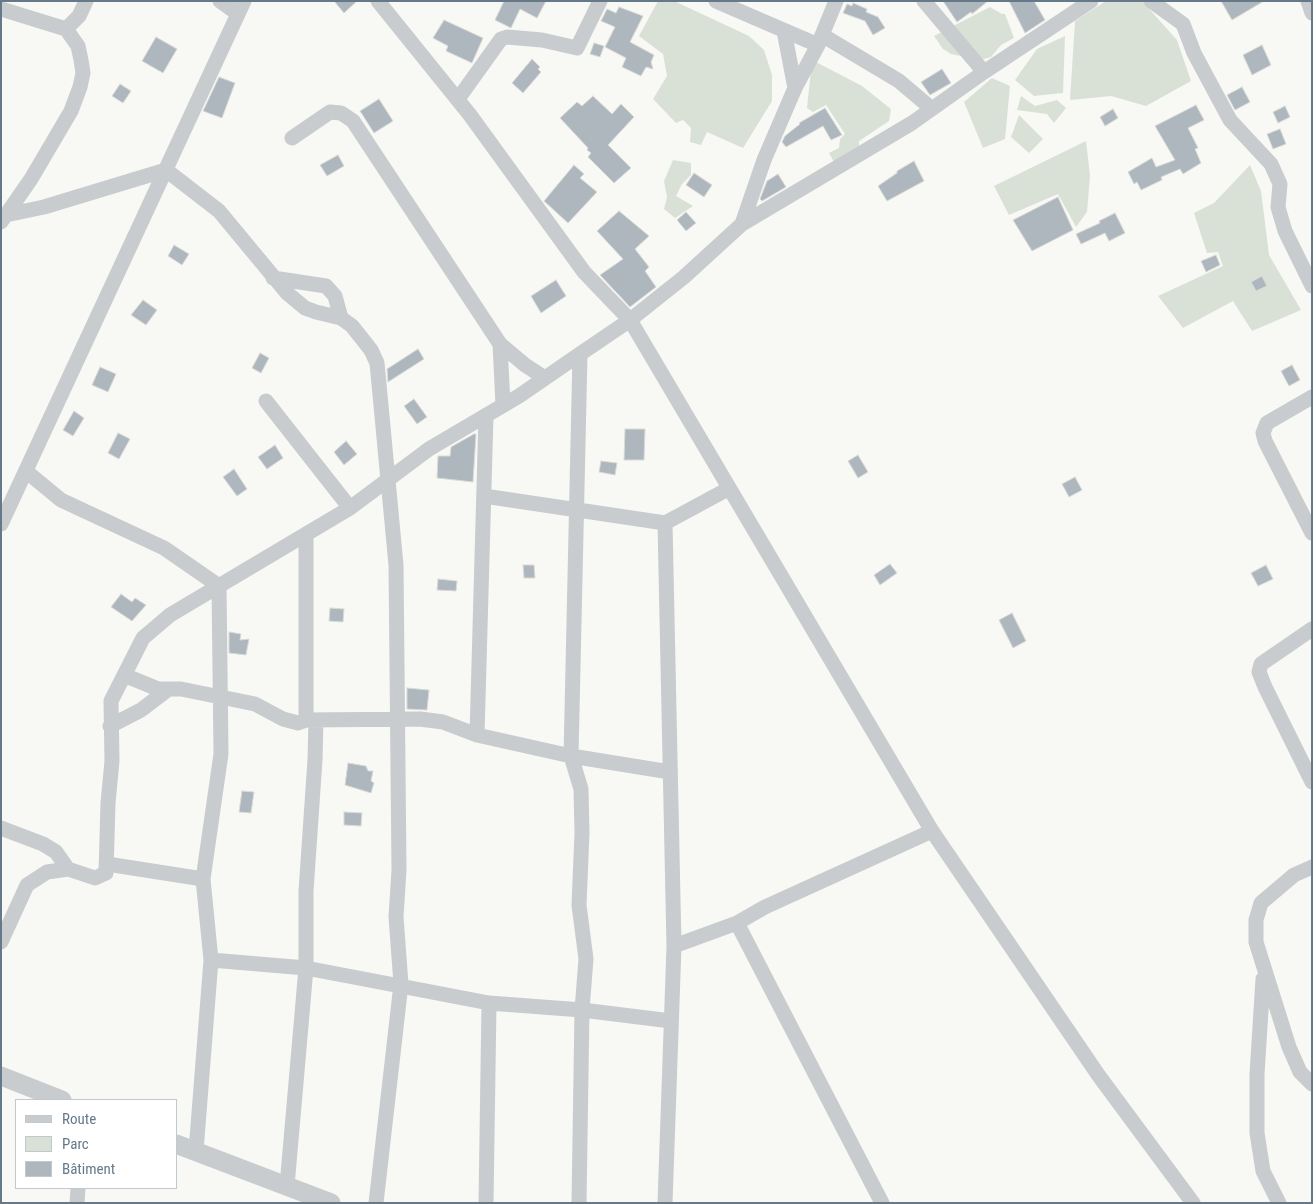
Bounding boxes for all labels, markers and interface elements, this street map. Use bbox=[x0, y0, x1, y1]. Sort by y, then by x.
legend bbox=[15, 1099, 178, 1189]
text: Route bbox=[62, 1110, 96, 1128]
text: Parc bbox=[62, 1135, 89, 1153]
text: Bâtiment bbox=[62, 1160, 115, 1178]

